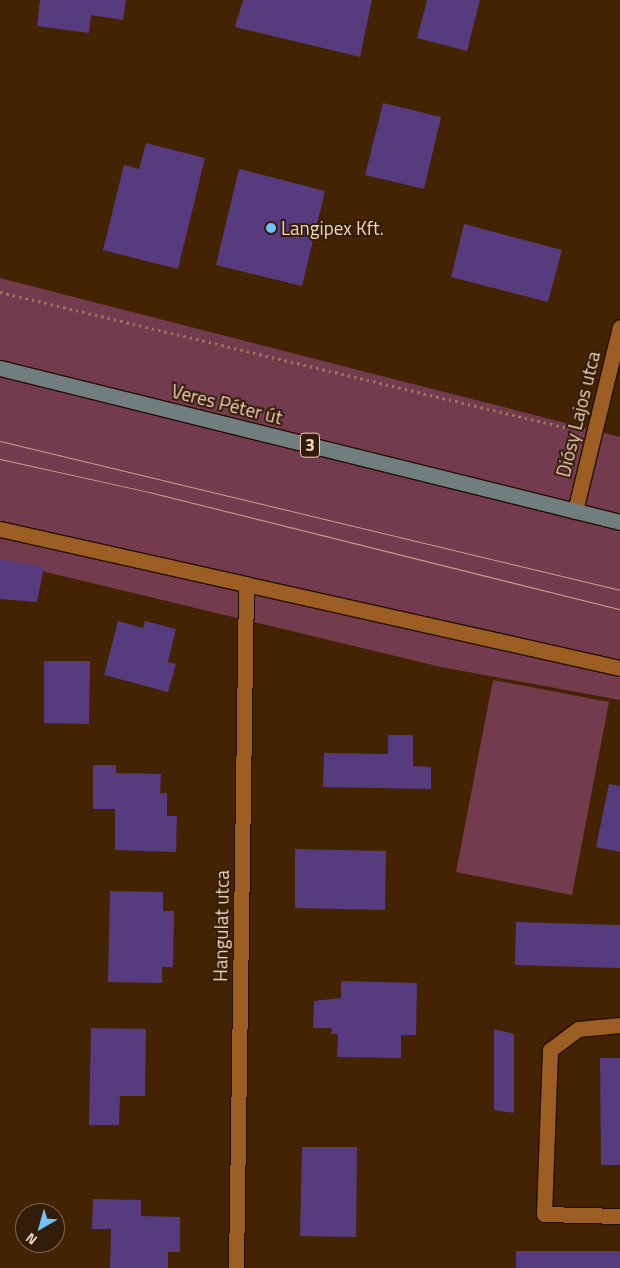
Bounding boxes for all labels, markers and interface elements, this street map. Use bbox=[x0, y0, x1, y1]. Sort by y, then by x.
place label: Langipex Kft. bbox=[281, 217, 384, 239]
marker: Langipex Kft. bbox=[265, 222, 277, 234]
street label: Diósy Lajos utca bbox=[551, 349, 605, 479]
street label: Veres Péter út bbox=[169, 379, 285, 429]
road number: 3 bbox=[299, 430, 321, 460]
street label: Hangulat utca bbox=[209, 870, 233, 982]
north arrow bbox=[15, 1203, 65, 1253]
text: N bbox=[21, 1228, 41, 1251]

